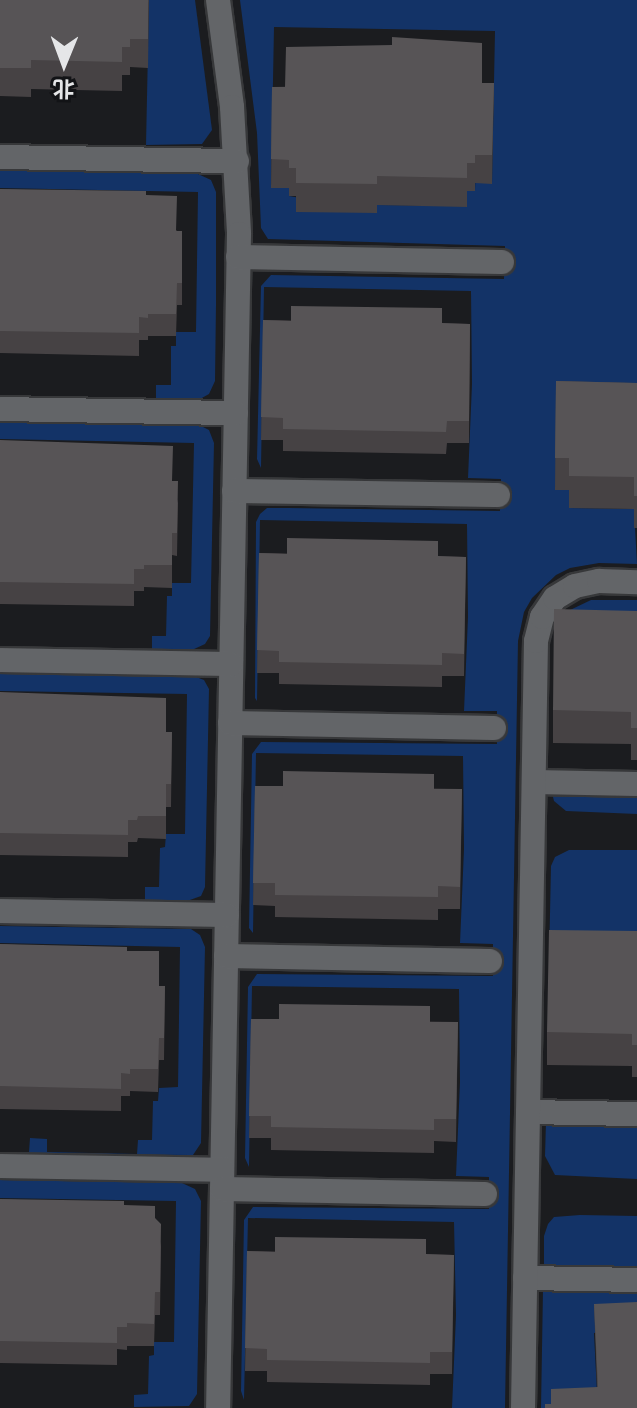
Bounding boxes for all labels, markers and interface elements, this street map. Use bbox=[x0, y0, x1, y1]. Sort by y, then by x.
north arrow bbox=[24, 24, 104, 104]
text: 北 bbox=[52, 74, 75, 103]

